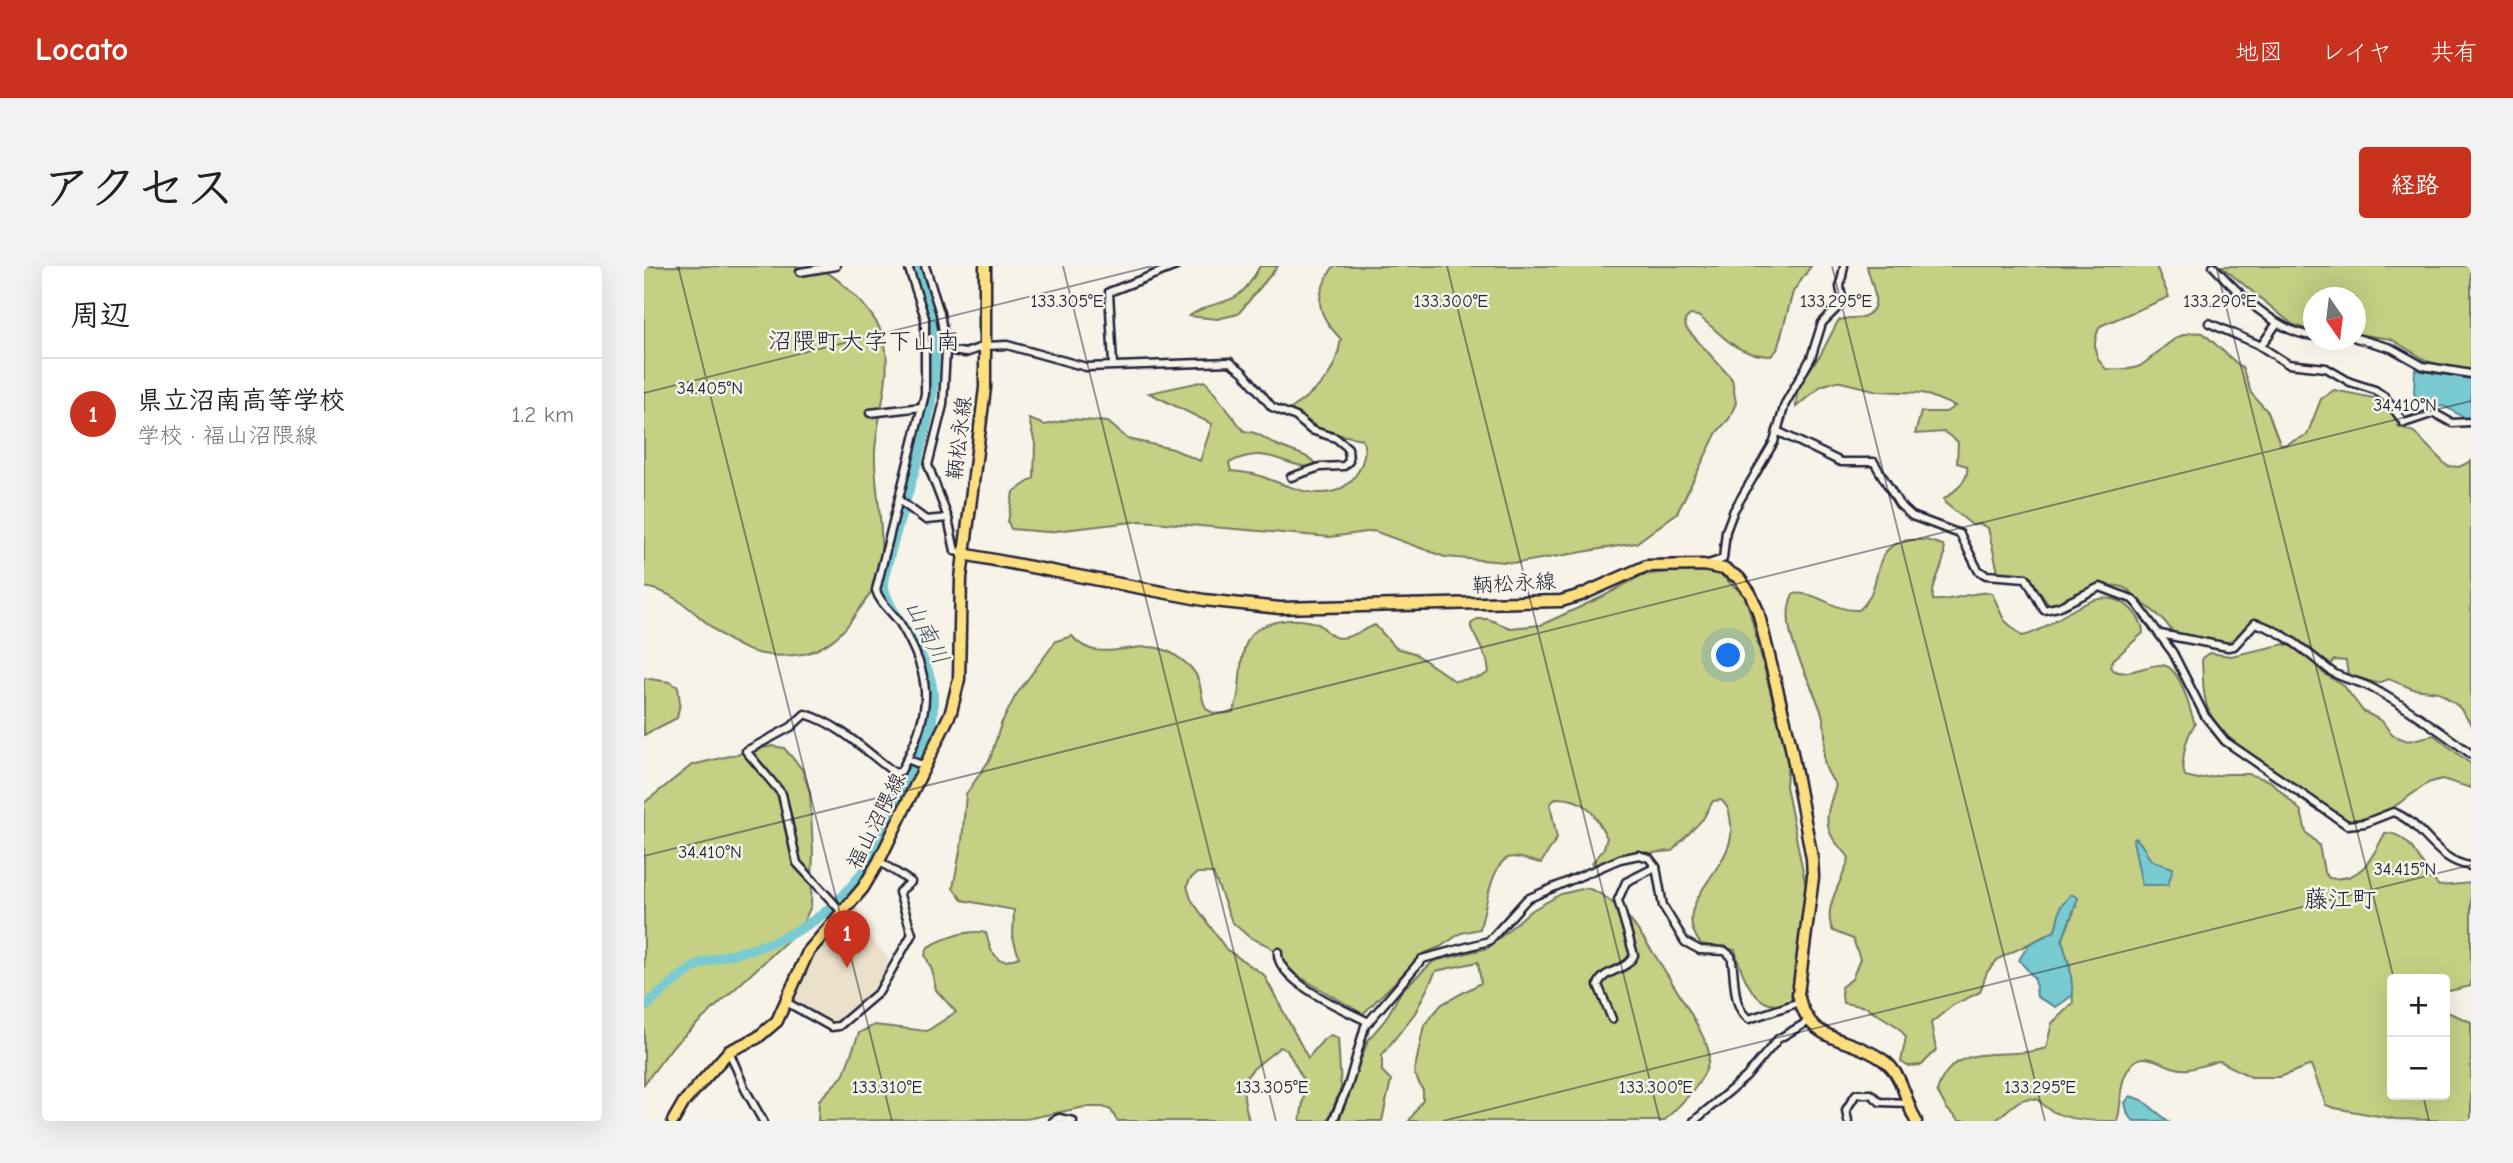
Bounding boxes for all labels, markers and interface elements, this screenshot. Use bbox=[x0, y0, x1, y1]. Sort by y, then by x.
text: Locato bbox=[35, 30, 128, 68]
text: 地図 bbox=[2235, 38, 2283, 66]
text: レイヤ bbox=[2321, 38, 2392, 66]
text: 共有 bbox=[2430, 38, 2478, 66]
button: 経路 bbox=[2359, 147, 2471, 218]
text: アクセス bbox=[42, 160, 235, 216]
north arrow bbox=[2303, 287, 2366, 350]
text: 133.305°E bbox=[1030, 291, 1104, 312]
text: 133.300°E bbox=[1414, 291, 1488, 312]
text: 133.295°E bbox=[1800, 291, 1872, 312]
text: 133.290°E bbox=[2183, 291, 2257, 312]
text: 周辺 bbox=[70, 298, 130, 333]
district label: 沼隈町大字下山南 bbox=[768, 327, 960, 355]
text: 34.405°N bbox=[677, 378, 743, 399]
text: 県立沼南高等学校 bbox=[137, 386, 345, 416]
street label: 鞆松永線 bbox=[942, 395, 976, 481]
text: 34.410°N bbox=[2373, 395, 2437, 416]
text: 1 bbox=[88, 401, 98, 428]
text: 1.2 km bbox=[512, 401, 574, 428]
text: 学校 · 福山沼隈線 bbox=[137, 422, 317, 449]
street label: 鞆松永線 bbox=[1471, 569, 1557, 597]
water label: 山南川 bbox=[899, 595, 955, 669]
your location bbox=[1711, 638, 1745, 672]
street label: 福山沼隈線 bbox=[841, 769, 911, 873]
text: 34.410°N bbox=[678, 842, 742, 863]
text: 34.415°N bbox=[2374, 859, 2436, 880]
district label: 藤江町 bbox=[2304, 885, 2376, 913]
pin: 1 bbox=[824, 910, 870, 968]
map controls bbox=[2387, 974, 2450, 1100]
button: + bbox=[2387, 974, 2450, 1037]
button: − bbox=[2387, 1037, 2450, 1100]
text: 133.310°E bbox=[852, 1077, 922, 1098]
text: 133.305°E bbox=[1235, 1077, 1309, 1098]
text: 133.300°E bbox=[1619, 1077, 1693, 1098]
text: 133.295°E bbox=[2004, 1077, 2076, 1098]

